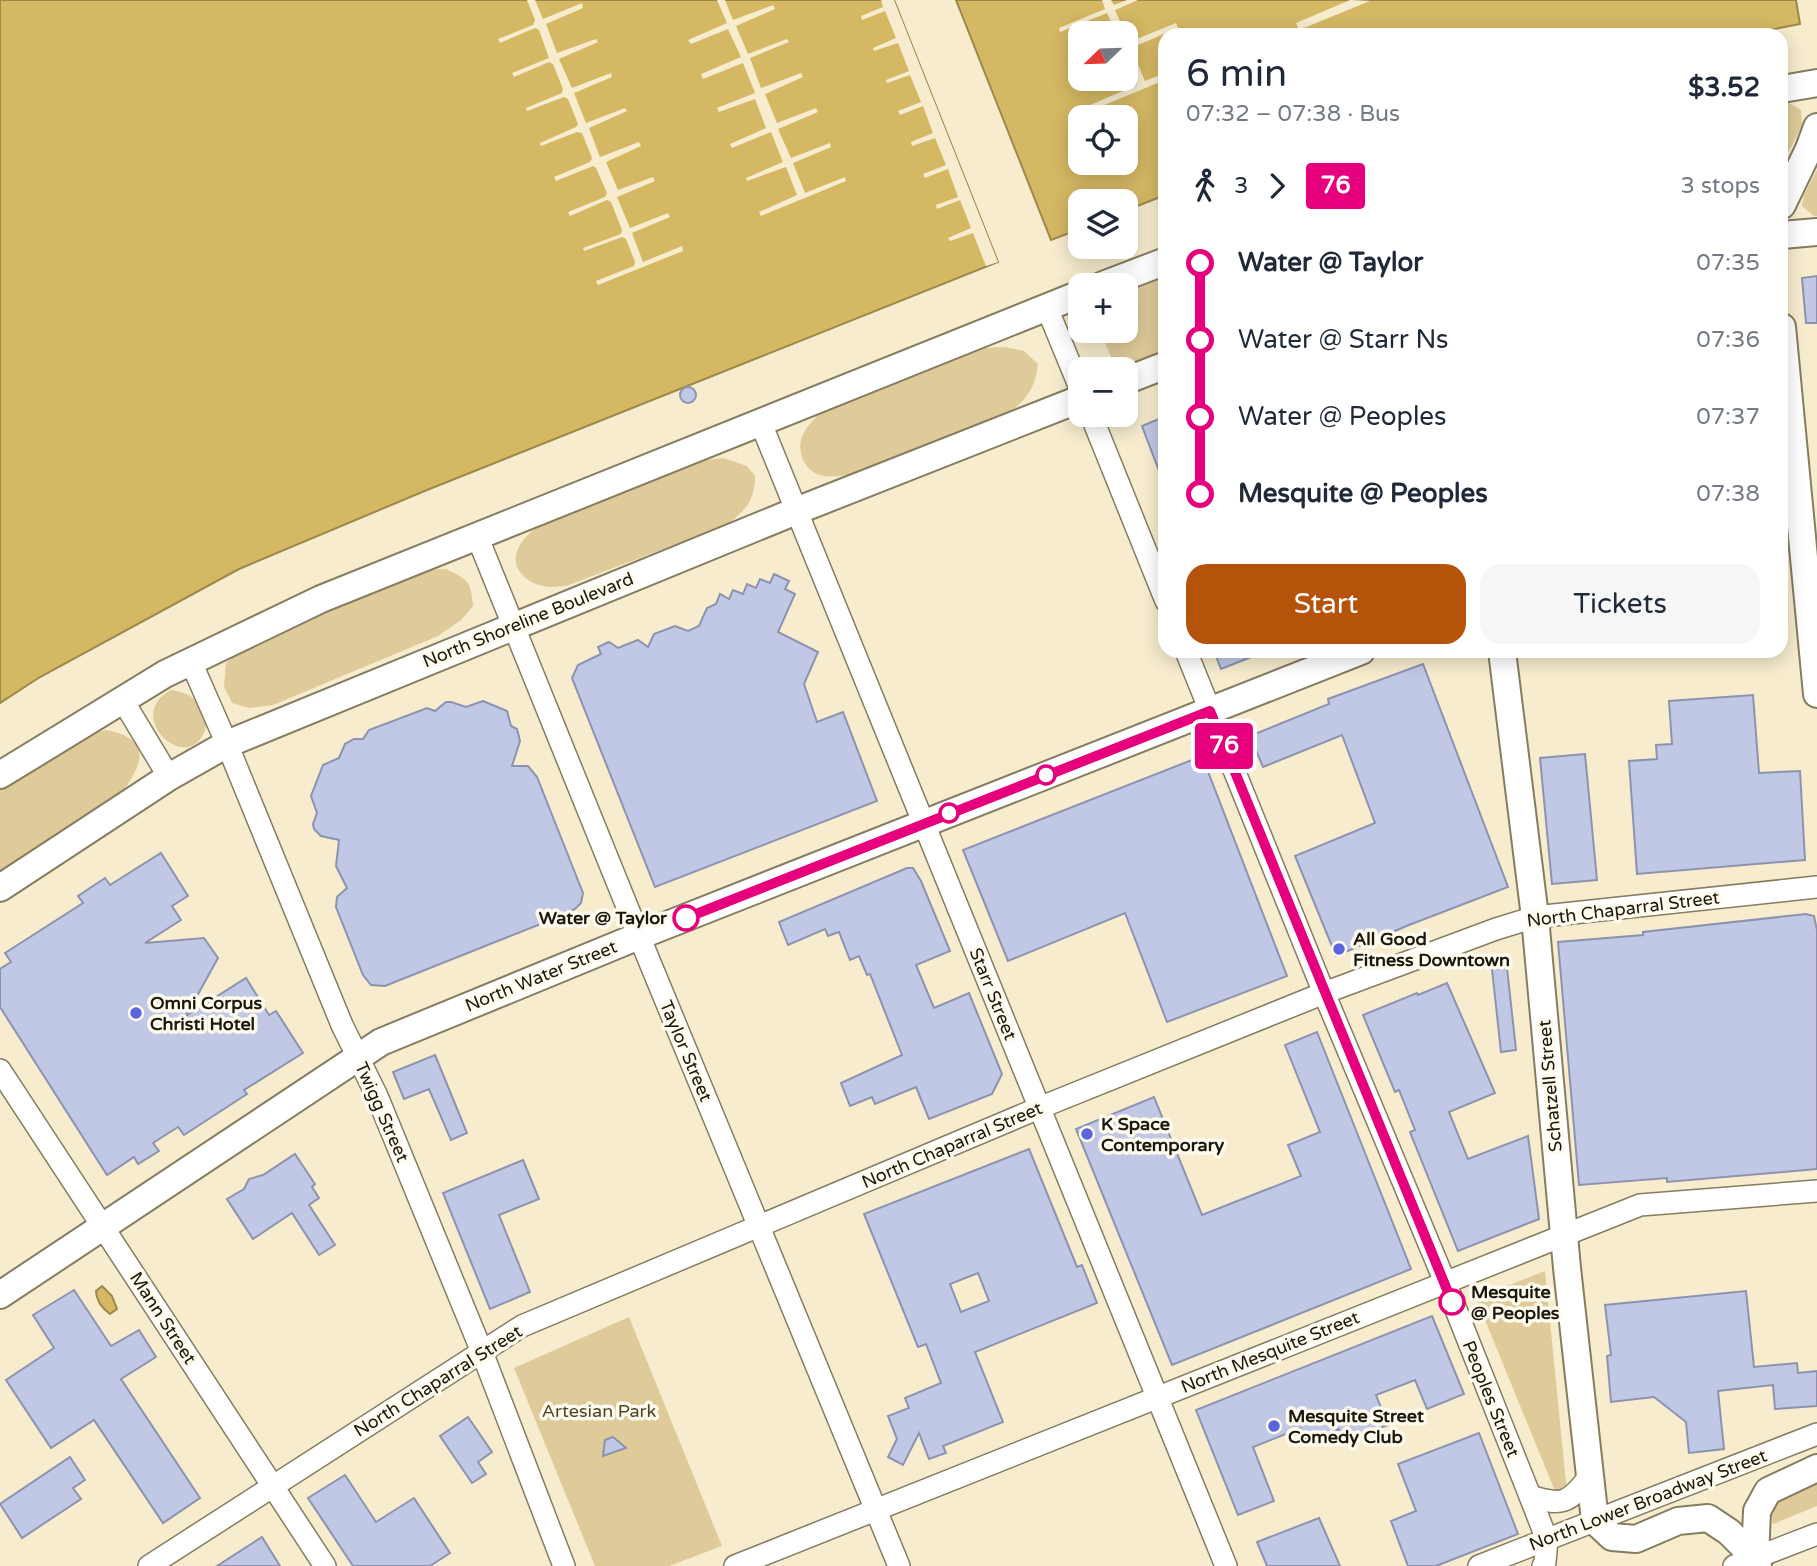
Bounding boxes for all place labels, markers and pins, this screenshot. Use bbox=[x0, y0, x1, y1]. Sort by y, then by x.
unlabelled marker bbox=[1036, 765, 1056, 785]
unlabelled marker bbox=[939, 803, 959, 823]
marker: Water @ Taylor bbox=[673, 905, 699, 931]
place label: Water @ Taylor bbox=[539, 907, 668, 929]
place label: All Good Fitness Downtown bbox=[1353, 928, 1510, 971]
marker: All Good Fitness Downtown bbox=[1331, 941, 1347, 957]
place label: Omni Corpus Christi Hotel bbox=[150, 992, 262, 1035]
marker: Omni Corpus Christi Hotel bbox=[128, 1005, 144, 1021]
place label: K Space Contemporary bbox=[1101, 1113, 1225, 1156]
marker: K Space Contemporary bbox=[1079, 1126, 1095, 1142]
place label: Mesquite @ Peoples bbox=[1471, 1281, 1560, 1324]
marker: Mesquite @ Peoples bbox=[1439, 1289, 1465, 1315]
place label: Mesquite Street Comedy Club bbox=[1288, 1405, 1424, 1448]
marker: Mesquite Street Comedy Club bbox=[1266, 1418, 1282, 1434]

